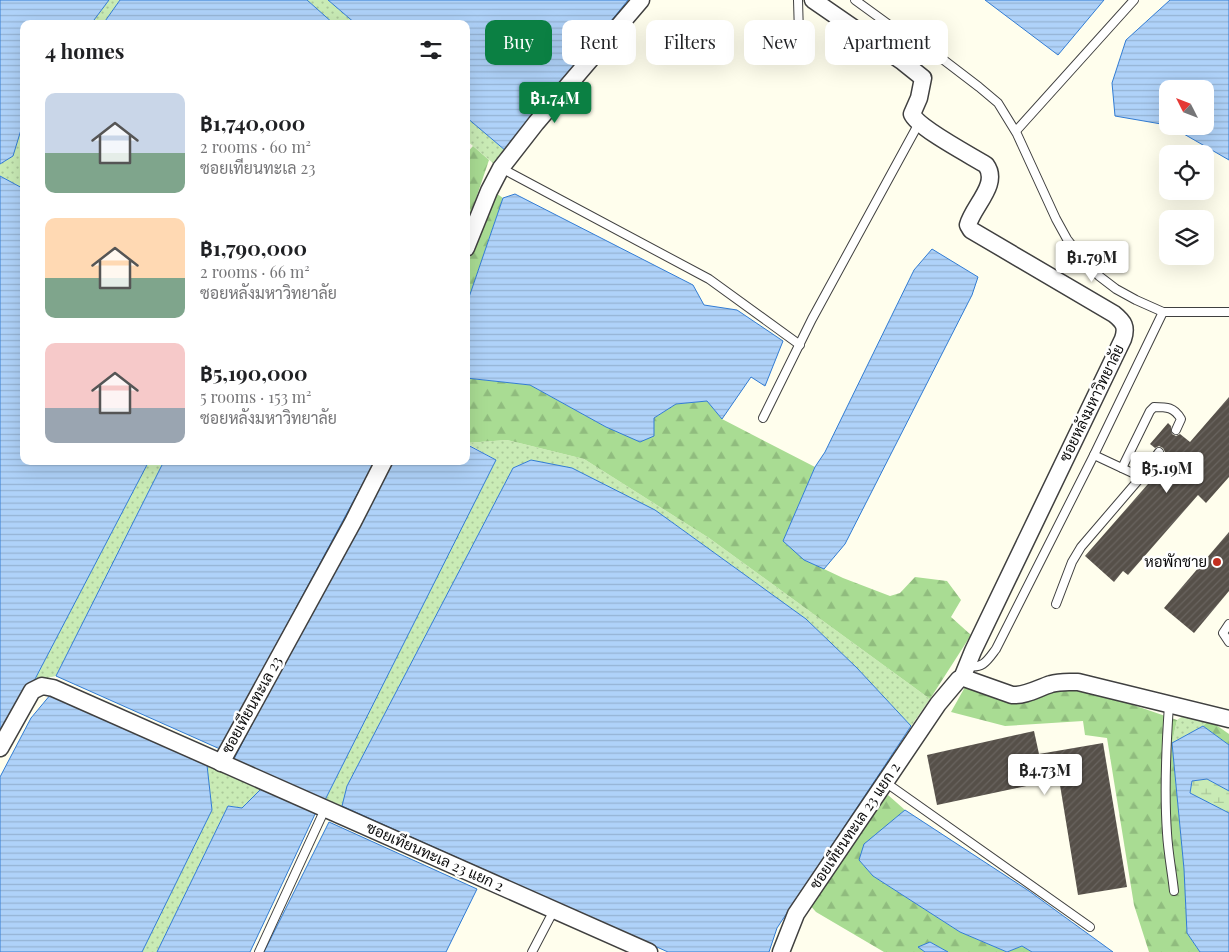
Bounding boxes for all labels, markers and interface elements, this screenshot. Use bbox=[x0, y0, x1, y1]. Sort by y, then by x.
chip: Buy bbox=[485, 20, 552, 65]
chip: Rent bbox=[562, 20, 636, 65]
chip: Filters bbox=[646, 20, 734, 65]
chip: New bbox=[744, 20, 815, 65]
chip: Apartment bbox=[825, 20, 948, 65]
text: 4 homes bbox=[45, 36, 124, 64]
icon: filters bbox=[417, 36, 445, 64]
north arrow bbox=[1159, 80, 1214, 135]
map controls bbox=[1159, 80, 1214, 265]
pin: ฿1.74M bbox=[514, 82, 596, 124]
text: ฿1.74M bbox=[530, 87, 580, 108]
text: ฿1,740,000 bbox=[200, 108, 305, 136]
icon: home bbox=[85, 113, 145, 173]
text: 2 rooms · 60 m² bbox=[200, 136, 311, 157]
button: locate bbox=[1159, 145, 1214, 200]
text: ซอยเทียนทะเล 23 bbox=[200, 157, 315, 178]
button: layers bbox=[1159, 210, 1214, 265]
text: ฿1,790,000 bbox=[200, 233, 307, 261]
icon: home bbox=[85, 238, 145, 298]
pin: ฿1.79M bbox=[1051, 240, 1133, 283]
text: ฿1.79M bbox=[1067, 246, 1117, 267]
text: 2 rooms · 66 m² bbox=[200, 261, 310, 282]
text: ซอยหลังมหาวิทยาลัย bbox=[200, 282, 337, 303]
street label: ซอยหลังมหาวิทยาลัย bbox=[1054, 340, 1128, 465]
text: ฿5,190,000 bbox=[200, 358, 308, 386]
icon: home bbox=[85, 363, 145, 423]
text: 5 rooms · 153 m² bbox=[200, 386, 311, 407]
text: ซอยหลังมหาวิทยาลัย bbox=[200, 407, 337, 428]
pin: ฿5.19M bbox=[1126, 452, 1208, 494]
text: ฿5.19M bbox=[1141, 457, 1193, 478]
place label: หอพักชาย bbox=[1144, 551, 1207, 571]
marker: หอพักชาย bbox=[1211, 556, 1223, 568]
street label: ซอยเทียนทะเล 23 bbox=[216, 652, 286, 757]
pin: ฿4.73M bbox=[1004, 754, 1086, 796]
street label: ซอยเทียนทะเล 23 แยก 2 bbox=[804, 758, 904, 893]
text: ฿4.73M bbox=[1019, 759, 1071, 780]
street label: ซอยเทียนทะเล 23 แยก 2 bbox=[363, 817, 507, 895]

